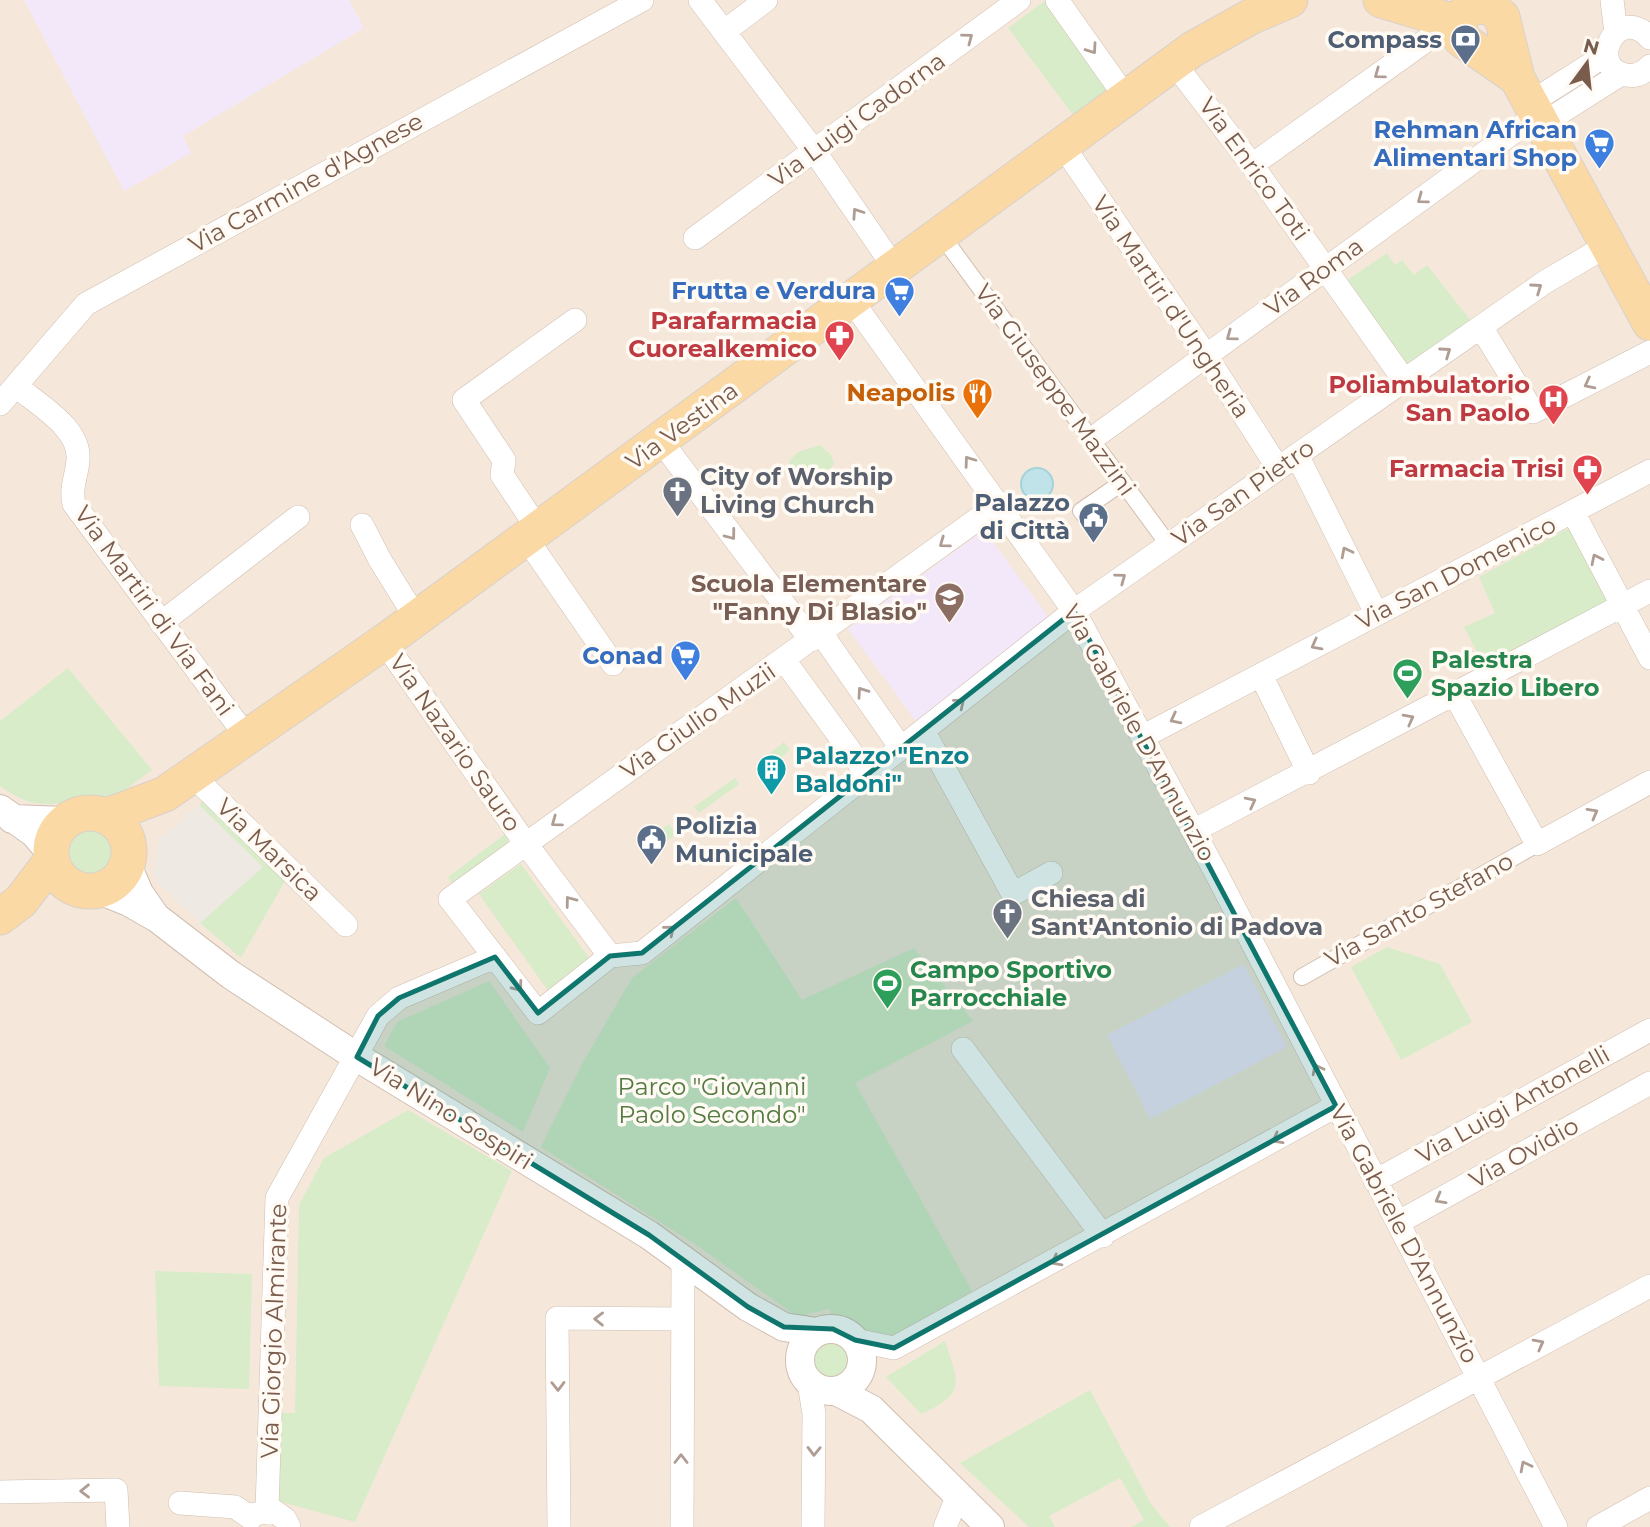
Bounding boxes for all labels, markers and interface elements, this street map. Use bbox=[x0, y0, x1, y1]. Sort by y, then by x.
bank icon: Compass bbox=[1448, 23, 1482, 67]
place label: Compass bbox=[1328, 25, 1442, 54]
north arrow bbox=[1552, 28, 1622, 98]
one-way arrow bbox=[960, 33, 973, 46]
text: N bbox=[1581, 34, 1602, 60]
one-way arrow bbox=[1084, 41, 1096, 54]
street label: Via Luigi Cadorna bbox=[763, 46, 951, 193]
one-way arrow bbox=[1374, 66, 1387, 78]
street label: Via Enrico Toti bbox=[1193, 92, 1316, 246]
street label: Via Carmine d'Agnese bbox=[184, 106, 428, 259]
place label: Rehman African Alimentari Shop bbox=[1373, 115, 1577, 172]
supermarket icon: Rehman African Alimentari Shop bbox=[1583, 127, 1617, 171]
street label: Via Martiri d'Ungheria bbox=[1086, 190, 1257, 424]
one-way arrow bbox=[1418, 190, 1430, 203]
one-way arrow bbox=[853, 208, 865, 221]
street label: Via Roma bbox=[1259, 231, 1369, 322]
supermarket icon: Frutta e Verdura bbox=[882, 274, 916, 318]
place label: Frutta e Verdura bbox=[671, 276, 876, 305]
street label: Via Giuseppe Mazzini bbox=[969, 278, 1142, 501]
one-way arrow bbox=[1529, 284, 1542, 296]
place label: Parafarmacia Cuorealkemico bbox=[628, 306, 817, 363]
pharmacy icon: Parafarmacia Cuorealkemico bbox=[823, 318, 857, 362]
one-way arrow bbox=[1226, 328, 1239, 340]
one-way arrow bbox=[1438, 347, 1451, 360]
place label: Poliambulatorio San Paolo bbox=[1329, 370, 1530, 427]
street label: Via Vestina bbox=[620, 375, 743, 476]
one-way arrow bbox=[1584, 375, 1596, 389]
restaurant icon: Neapolis bbox=[961, 376, 995, 420]
place label: Neapolis bbox=[847, 378, 955, 407]
hospital icon: Poliambulatorio San Paolo bbox=[1536, 382, 1570, 426]
street label: Via San Pietro bbox=[1166, 433, 1319, 552]
pharmacy icon: Farmacia Trisi bbox=[1570, 452, 1604, 496]
place label: Farmacia Trisi bbox=[1389, 454, 1564, 483]
one-way arrow bbox=[964, 456, 977, 469]
place label: City of Worship Living Church bbox=[700, 462, 893, 519]
church icon: City of Worship Living Church bbox=[660, 474, 694, 518]
place label: Palazzo di Città bbox=[974, 488, 1070, 545]
street label: Via Martiri di Via Fani bbox=[68, 500, 240, 721]
public building icon: Palazzo di Città bbox=[1076, 500, 1110, 544]
street label: Via San Domenico bbox=[1351, 510, 1561, 636]
one-way arrow bbox=[723, 527, 736, 539]
one-way arrow bbox=[940, 535, 952, 547]
one-way arrow bbox=[1340, 547, 1354, 559]
one-way arrow bbox=[1591, 554, 1605, 566]
place label: Scuola Elementare "Fanny Di Blasio" bbox=[691, 569, 927, 626]
one-way arrow bbox=[1114, 574, 1126, 586]
school or university icon: Scuola Elementare "Fanny Di Blasio" bbox=[933, 581, 967, 625]
street label: Via Gabriele D'Annunzio bbox=[1057, 599, 1222, 866]
one-way arrow bbox=[1311, 637, 1323, 651]
supermarket icon: Conad bbox=[669, 639, 703, 683]
place label: Conad bbox=[582, 641, 663, 670]
place label: Palestra Spazio Libero bbox=[1431, 645, 1600, 702]
street label: Via Nazario Sauro bbox=[383, 648, 528, 837]
street label: Via Giulio Muzii bbox=[615, 656, 781, 785]
sports icon: Palestra Spazio Libero bbox=[1391, 657, 1425, 701]
one-way arrow bbox=[858, 687, 870, 700]
one-way arrow bbox=[952, 698, 965, 711]
one-way arrow bbox=[1170, 711, 1183, 724]
one-way arrow bbox=[1402, 714, 1415, 727]
place label: Palazzo "Enzo Baldoni" bbox=[795, 741, 969, 798]
building icon: Palazzo "Enzo Baldoni" bbox=[755, 753, 789, 797]
street label: Via Marsica bbox=[210, 792, 328, 907]
one-way arrow bbox=[1244, 796, 1256, 810]
one-way arrow bbox=[1586, 808, 1599, 821]
place label: Polizia Municipale bbox=[675, 811, 813, 868]
one-way arrow bbox=[551, 814, 564, 827]
public building icon: Polizia Municipale bbox=[635, 823, 669, 867]
street label: Via Santo Stefano bbox=[1320, 846, 1518, 973]
place label: Chiesa di Sant'Antonio di Padova bbox=[1031, 884, 1323, 941]
one-way arrow bbox=[565, 896, 578, 909]
church icon: Chiesa di Sant'Antonio di Padova bbox=[991, 896, 1025, 940]
one-way arrow bbox=[662, 926, 675, 938]
place label: Campo Sportivo Parrocchiale bbox=[910, 955, 1112, 1012]
sports icon: Campo Sportivo Parrocchiale bbox=[870, 967, 904, 1011]
one-way arrow bbox=[509, 979, 522, 992]
street label: Via Luigi Antonelli bbox=[1411, 1039, 1615, 1170]
street label: Via Nino Sospiri bbox=[364, 1052, 538, 1175]
one-way arrow bbox=[1312, 1064, 1326, 1076]
park label: Parco "Giovanni Paolo Secondo" bbox=[618, 1072, 806, 1129]
street label: Via Gabriele D'Annunzio bbox=[1324, 1099, 1485, 1368]
street label: Via Ovidio bbox=[1464, 1111, 1584, 1194]
one-way arrow bbox=[1272, 1131, 1284, 1145]
one-way arrow bbox=[1435, 1191, 1447, 1204]
street label: Via Giorgio Almirante bbox=[255, 1203, 292, 1459]
one-way arrow bbox=[1051, 1253, 1063, 1266]
one-way arrow bbox=[593, 1311, 604, 1326]
one-way arrow bbox=[1532, 1339, 1544, 1352]
one-way arrow bbox=[550, 1381, 565, 1392]
one-way arrow bbox=[806, 1445, 821, 1456]
one-way arrow bbox=[674, 1453, 689, 1464]
one-way arrow bbox=[1519, 1461, 1533, 1473]
one-way arrow bbox=[79, 1483, 89, 1499]

